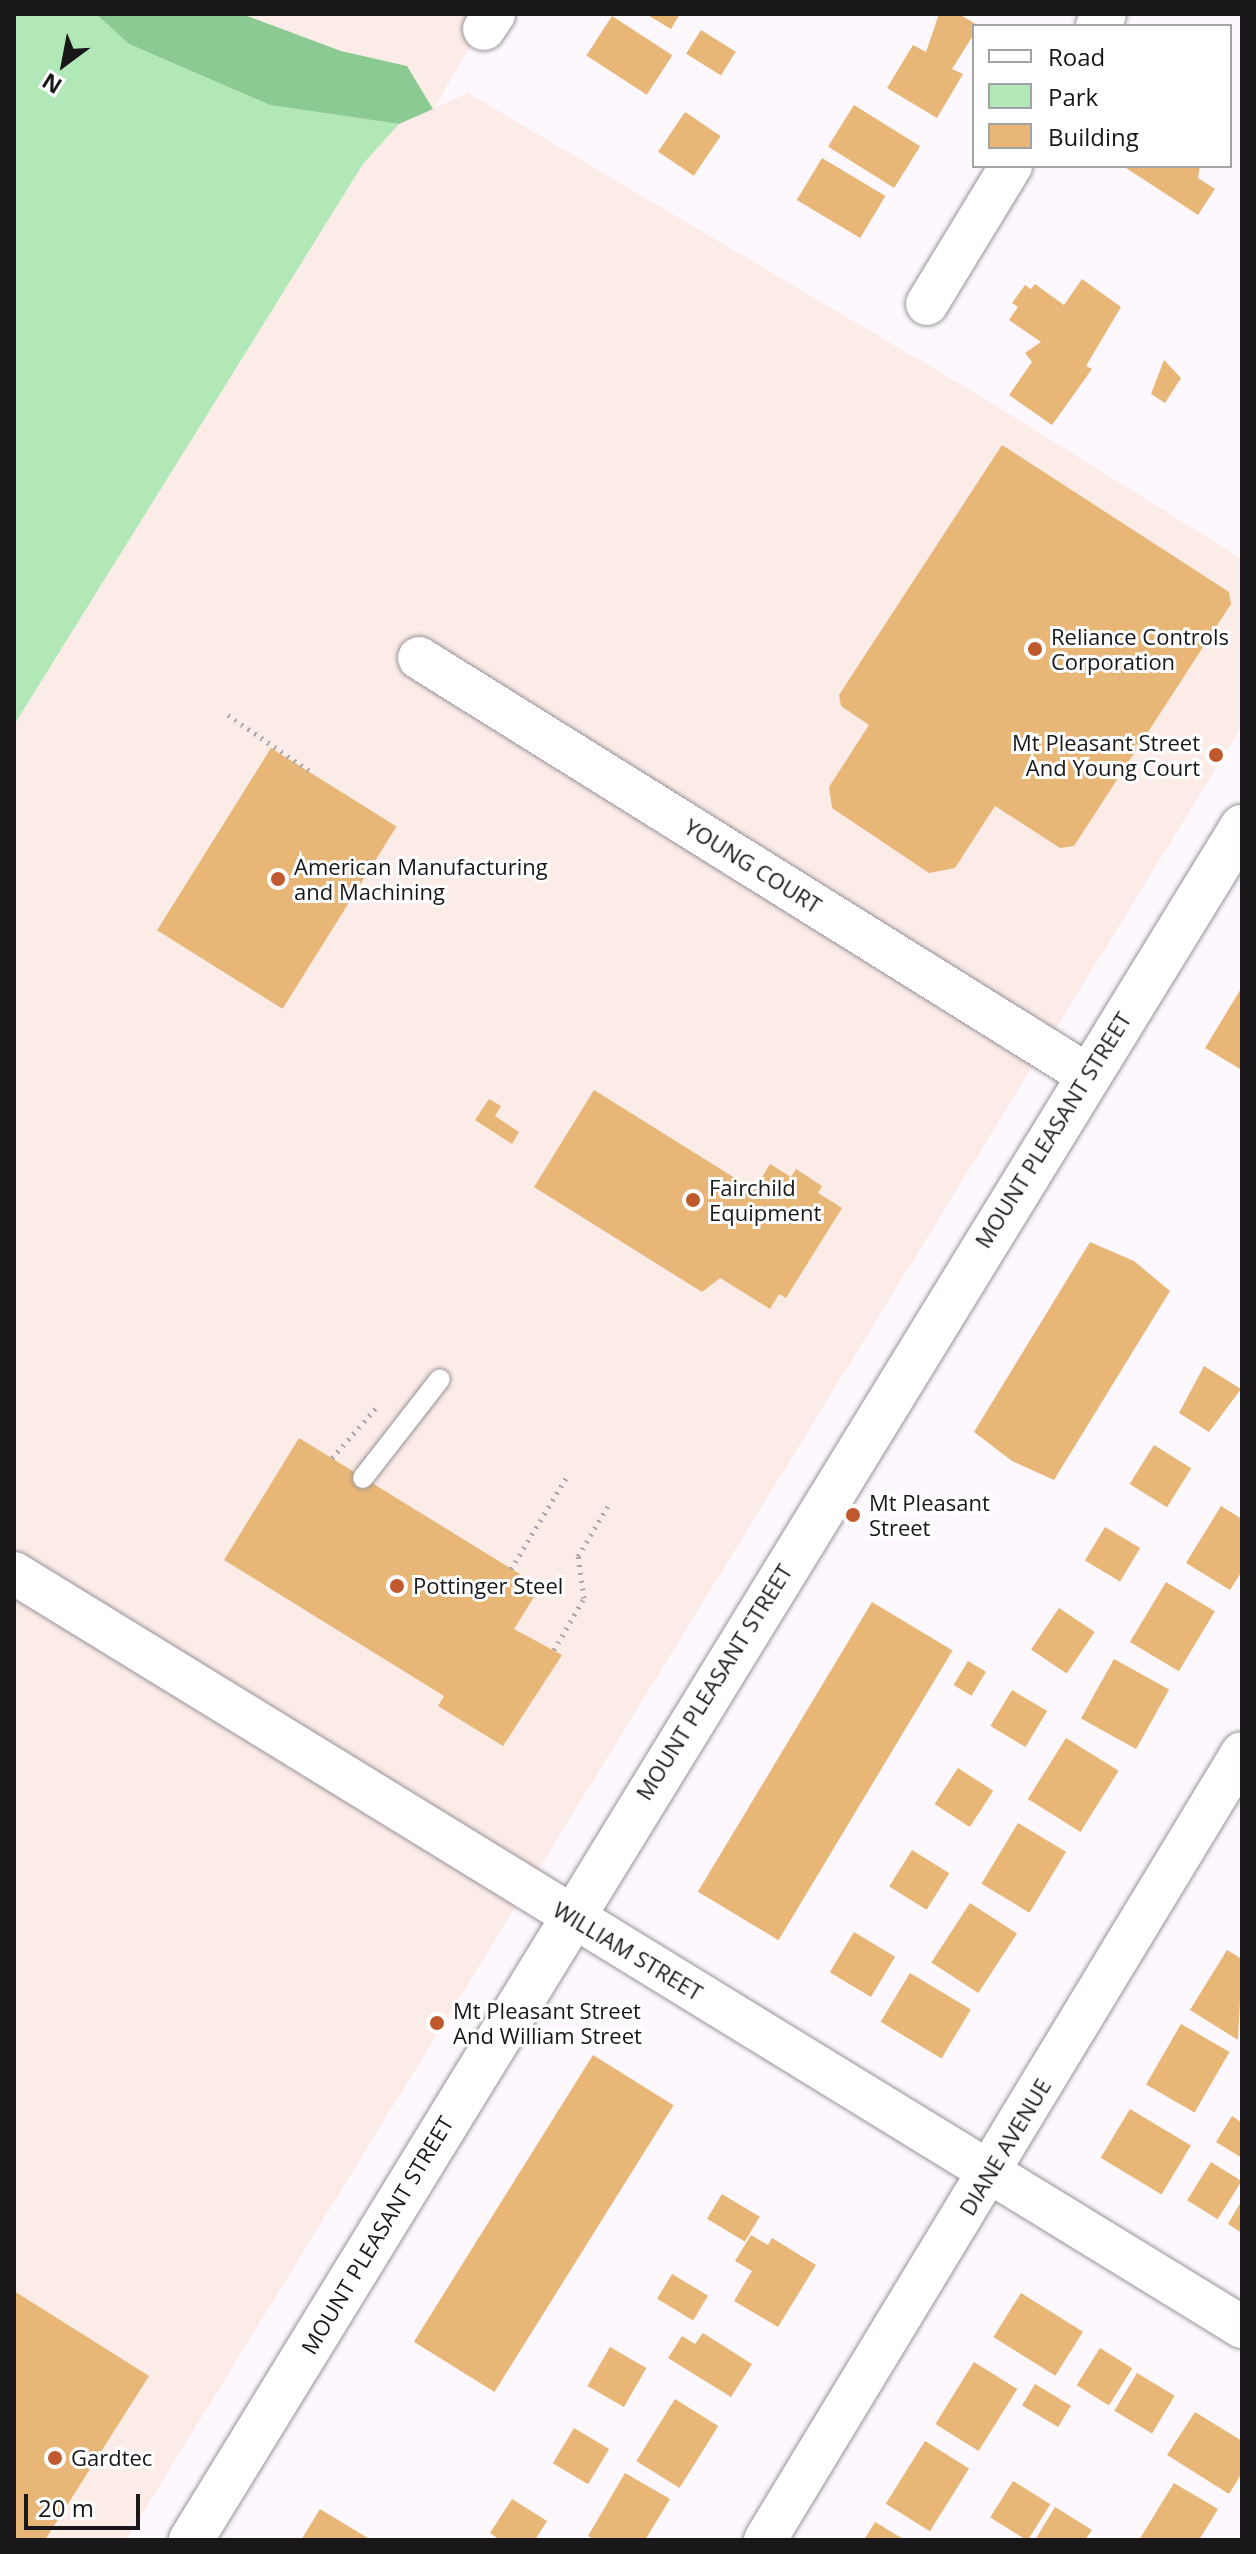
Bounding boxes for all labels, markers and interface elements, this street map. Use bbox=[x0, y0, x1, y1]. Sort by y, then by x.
north arrow bbox=[24, 24, 104, 104]
legend bbox=[972, 24, 1232, 168]
text: Road bbox=[1048, 40, 1105, 73]
text: N bbox=[36, 67, 67, 102]
text: Park bbox=[1048, 80, 1098, 113]
text: Building bbox=[1048, 120, 1139, 153]
place label: Reliance Controls Corporation bbox=[1051, 623, 1229, 674]
marker: Reliance Controls Corporation bbox=[1026, 640, 1044, 658]
place label: Mt Pleasant Street And Young Court bbox=[1012, 729, 1200, 780]
marker: Mt Pleasant Street And Young Court bbox=[1207, 746, 1225, 764]
street label: YOUNG COURT bbox=[680, 813, 826, 919]
place label: American Manufacturing and Machining bbox=[294, 853, 548, 904]
marker: American Manufacturing and Machining bbox=[269, 870, 287, 888]
street label: MOUNT PLEASANT STREET bbox=[970, 1007, 1136, 1253]
place label: Fairchild Equipment bbox=[709, 1174, 821, 1226]
marker: Fairchild Equipment bbox=[684, 1191, 702, 1209]
place label: Mt Pleasant Street bbox=[869, 1489, 990, 1540]
marker: Mt Pleasant Street bbox=[844, 1506, 862, 1524]
street label: MOUNT PLEASANT STREET bbox=[631, 1559, 797, 1805]
place label: Pottinger Steel bbox=[413, 1573, 563, 1599]
marker: Pottinger Steel bbox=[388, 1577, 406, 1595]
street label: WILLIAM STREET bbox=[549, 1896, 707, 2006]
place label: Mt Pleasant Street And William Street bbox=[453, 1997, 642, 2048]
marker: Mt Pleasant Street And William Street bbox=[428, 2014, 446, 2032]
street label: DIANE AVENUE bbox=[954, 2074, 1056, 2220]
street label: MOUNT PLEASANT STREET bbox=[295, 2111, 459, 2359]
place label: Gardtec bbox=[71, 2445, 152, 2471]
marker: Gardtec bbox=[46, 2449, 64, 2467]
scale bar bbox=[28, 2478, 144, 2528]
text: 20 m bbox=[38, 2491, 94, 2524]

